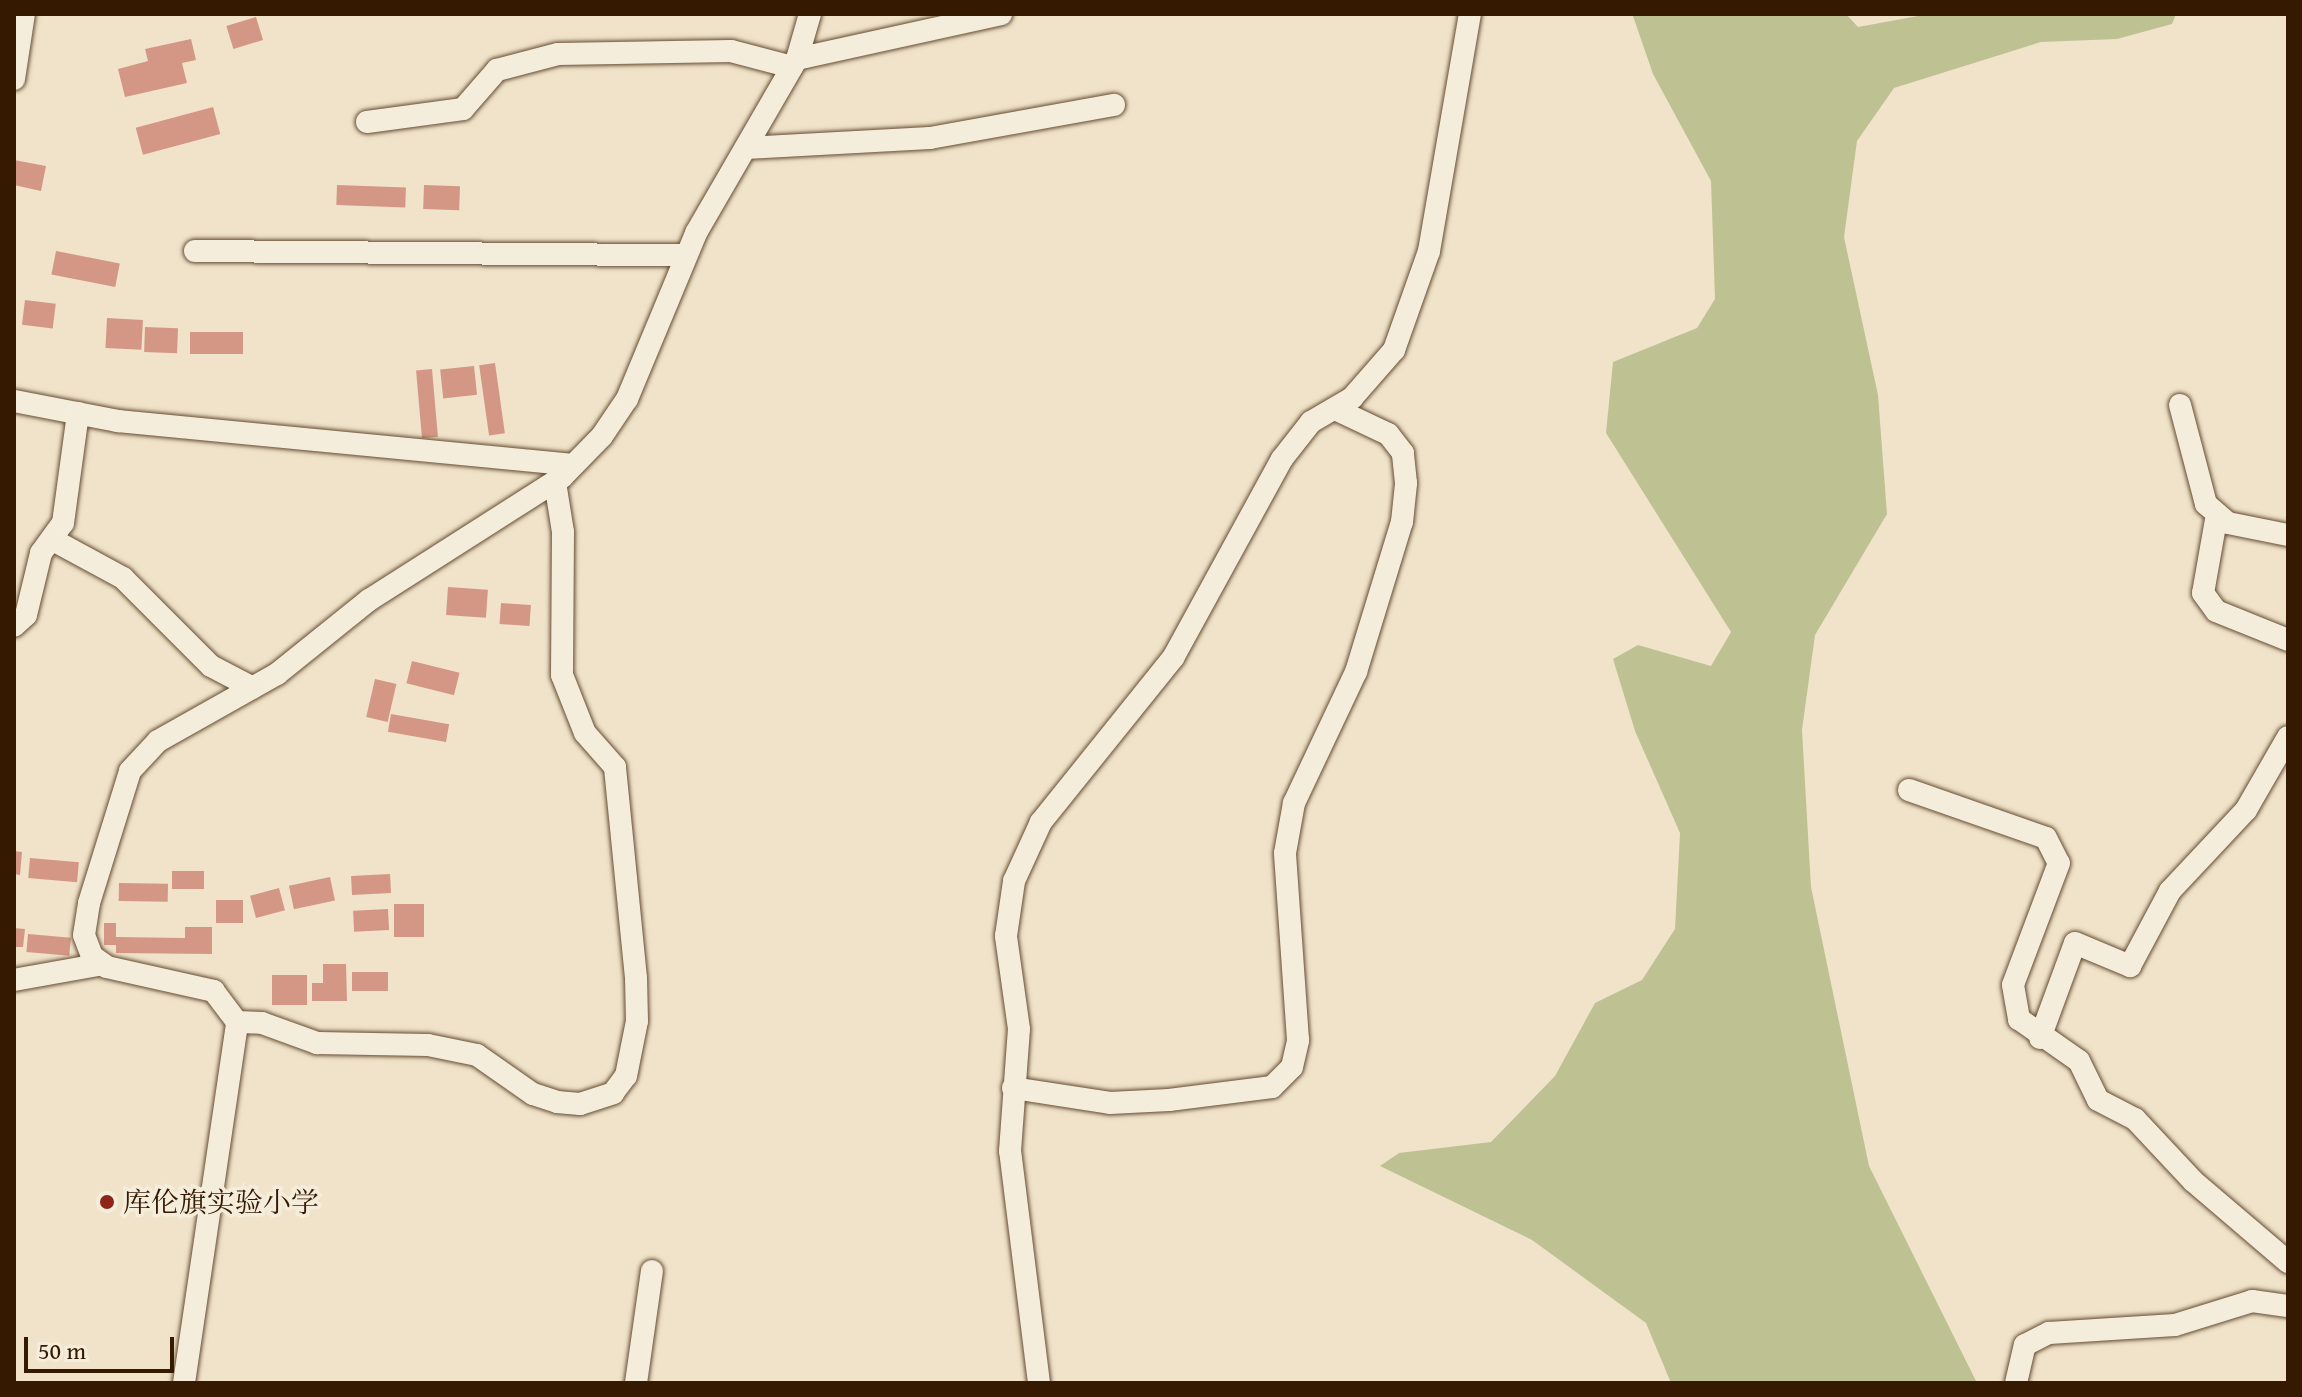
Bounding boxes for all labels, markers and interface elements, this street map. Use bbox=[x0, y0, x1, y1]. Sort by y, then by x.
place label: 库伦旗实验小学 bbox=[123, 1185, 319, 1219]
marker: 库伦旗实验小学 bbox=[98, 1193, 116, 1211]
scale bar bbox=[28, 1321, 178, 1371]
text: 50 m bbox=[38, 1333, 86, 1368]

